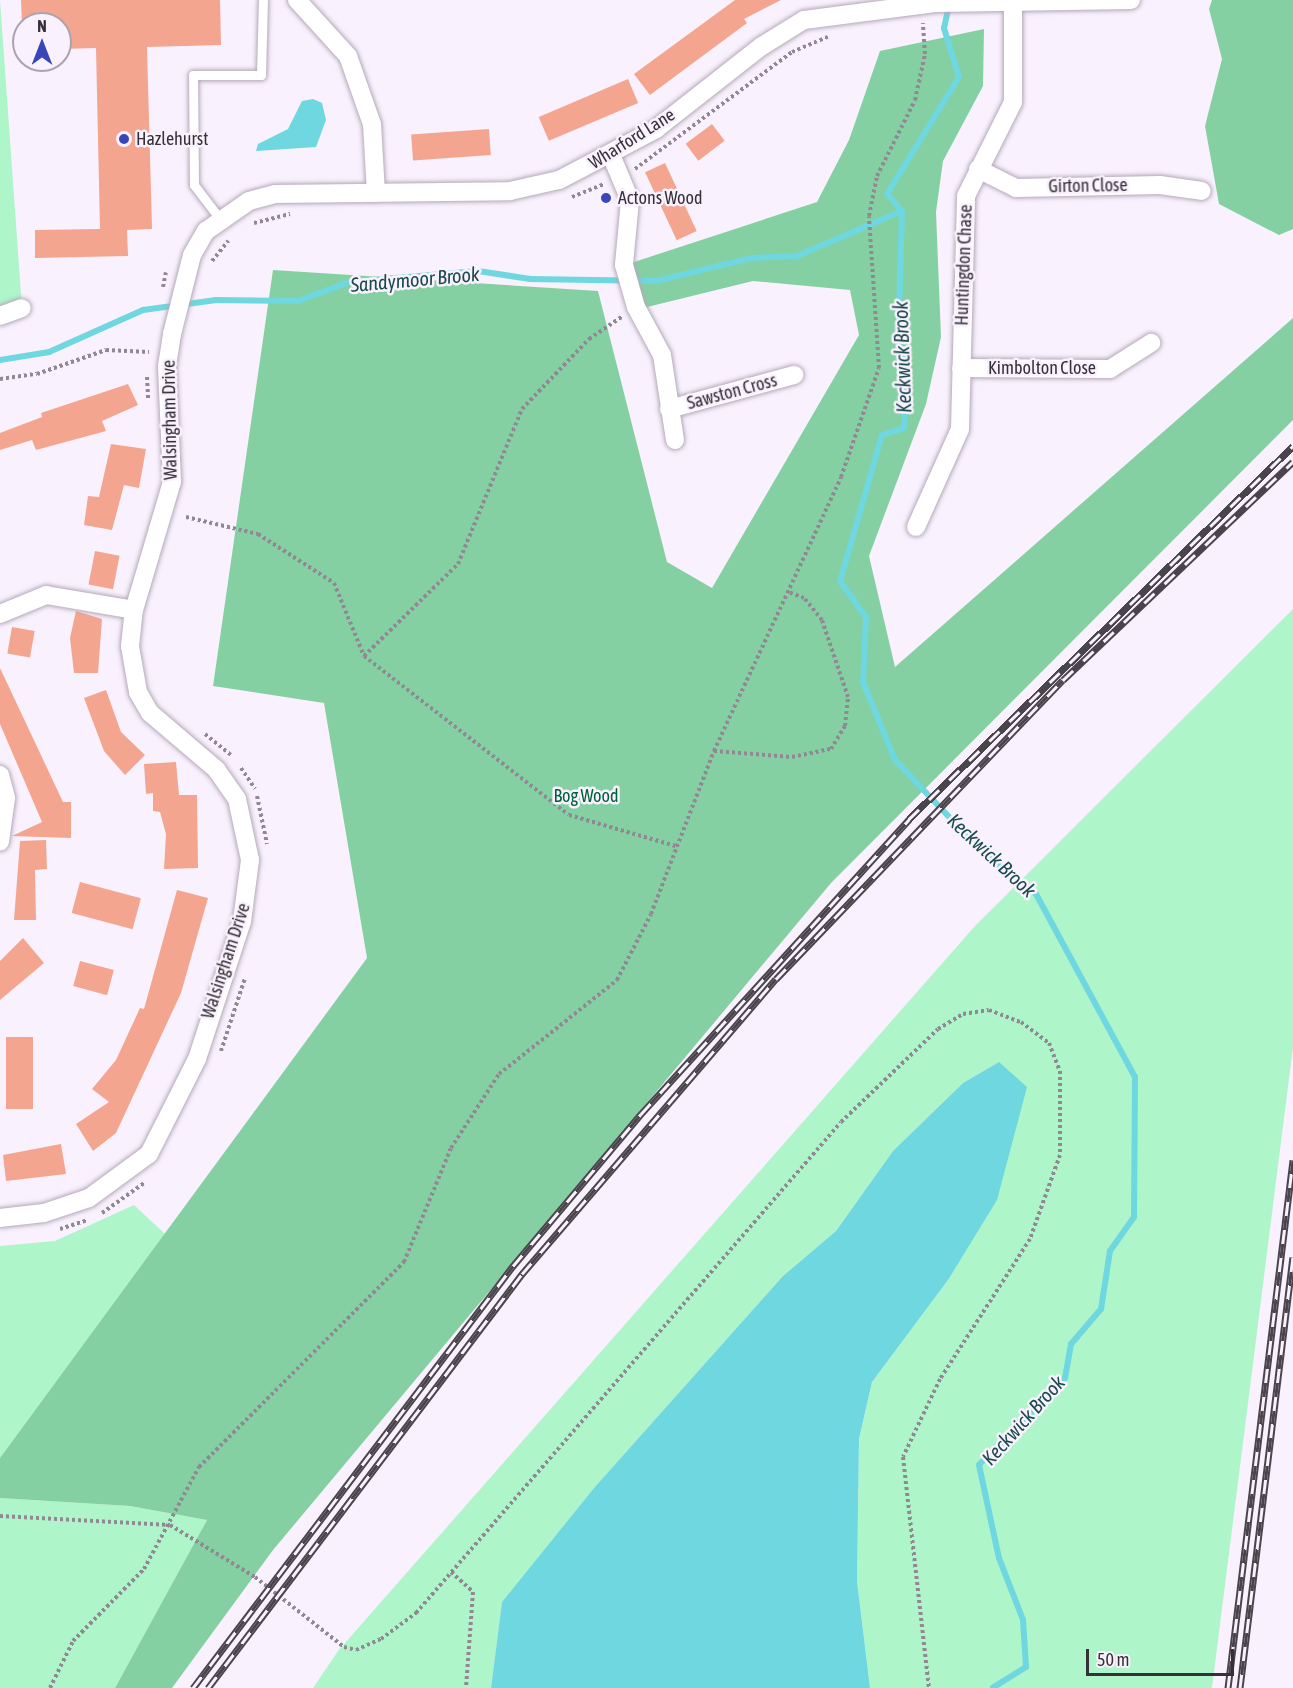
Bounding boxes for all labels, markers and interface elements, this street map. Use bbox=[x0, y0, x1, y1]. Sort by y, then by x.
north arrow bbox=[12, 12, 72, 72]
text: N bbox=[37, 17, 47, 35]
street label: Wharford Lane bbox=[585, 104, 679, 174]
place label: Hazlehurst bbox=[136, 128, 208, 150]
marker: Hazlehurst bbox=[117, 132, 131, 146]
street label: Girton Close bbox=[1048, 175, 1128, 197]
place label: Actons Wood bbox=[618, 187, 702, 209]
marker: Actons Wood bbox=[599, 191, 613, 205]
street label: Huntingdon Chase bbox=[951, 204, 977, 326]
water label: Sandymoor Brook bbox=[350, 261, 480, 297]
water label: Keckwick Brook bbox=[888, 301, 916, 413]
street label: Kimbolton Close bbox=[988, 357, 1096, 379]
street label: Walsingham Drive bbox=[158, 360, 182, 480]
street label: Sawston Cross bbox=[685, 370, 779, 414]
park label: Bog Wood bbox=[553, 785, 619, 807]
water label: Keckwick Brook bbox=[943, 808, 1041, 902]
street label: Walsingham Drive bbox=[197, 901, 255, 1021]
water label: Keckwick Brook bbox=[977, 1370, 1069, 1470]
scale bar bbox=[1089, 1637, 1238, 1675]
text: 50 m bbox=[1097, 1649, 1129, 1670]

